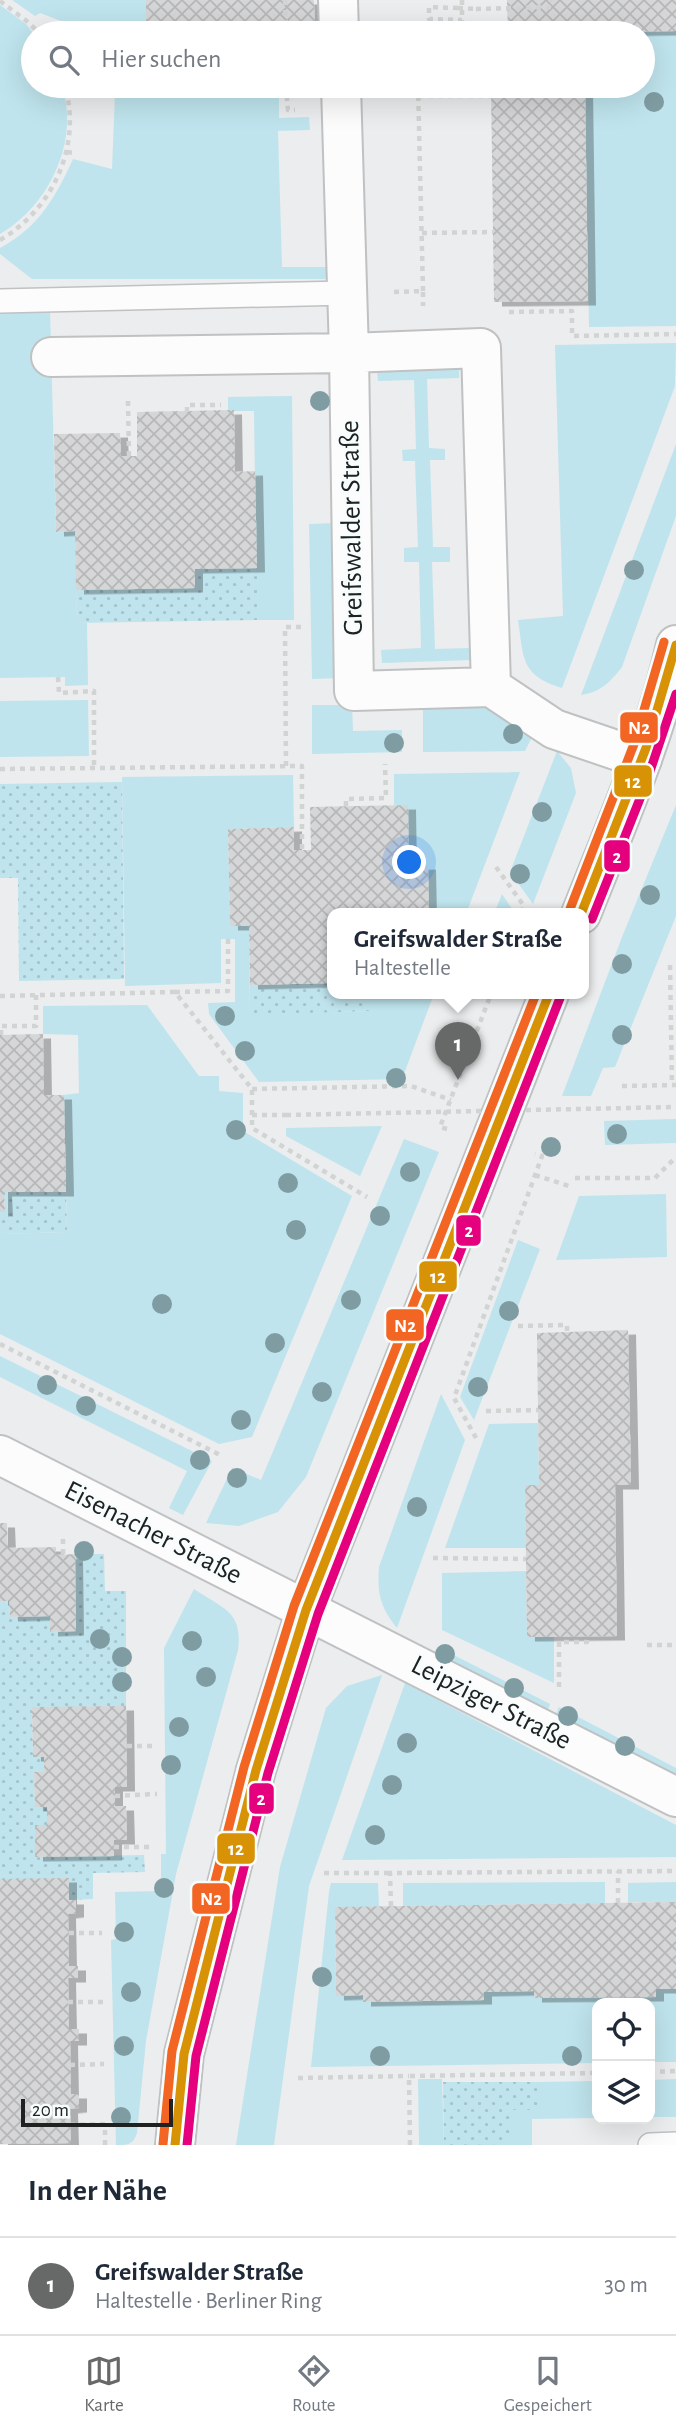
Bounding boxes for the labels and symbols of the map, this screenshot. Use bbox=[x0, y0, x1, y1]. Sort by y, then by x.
street label: Greifswalder Straße bbox=[336, 420, 368, 636]
line badge: N2 bbox=[619, 711, 659, 744]
text: N2 bbox=[628, 719, 650, 738]
line badge: 12 bbox=[613, 764, 653, 798]
text: 12 bbox=[625, 773, 641, 792]
line badge: 2 bbox=[603, 839, 631, 873]
your location bbox=[392, 845, 426, 879]
text: 2 bbox=[613, 848, 622, 867]
pin: 1 bbox=[435, 1022, 481, 1080]
line badge: 2 bbox=[455, 1214, 482, 1247]
text: 2 bbox=[465, 1222, 474, 1241]
line badge: 12 bbox=[418, 1260, 458, 1293]
text: 12 bbox=[430, 1268, 446, 1287]
line badge: N2 bbox=[385, 1308, 425, 1342]
text: N2 bbox=[394, 1317, 416, 1336]
street label: Eisenacher Straße bbox=[60, 1476, 246, 1590]
street label: Leipziger Straße bbox=[406, 1651, 576, 1755]
line badge: 2 bbox=[248, 1782, 275, 1815]
text: 2 bbox=[257, 1790, 266, 1809]
line badge: 12 bbox=[216, 1832, 256, 1865]
text: 12 bbox=[228, 1840, 244, 1859]
line badge: N2 bbox=[191, 1882, 231, 1915]
text: N2 bbox=[200, 1890, 222, 1909]
scale bar bbox=[21, 2096, 173, 2128]

